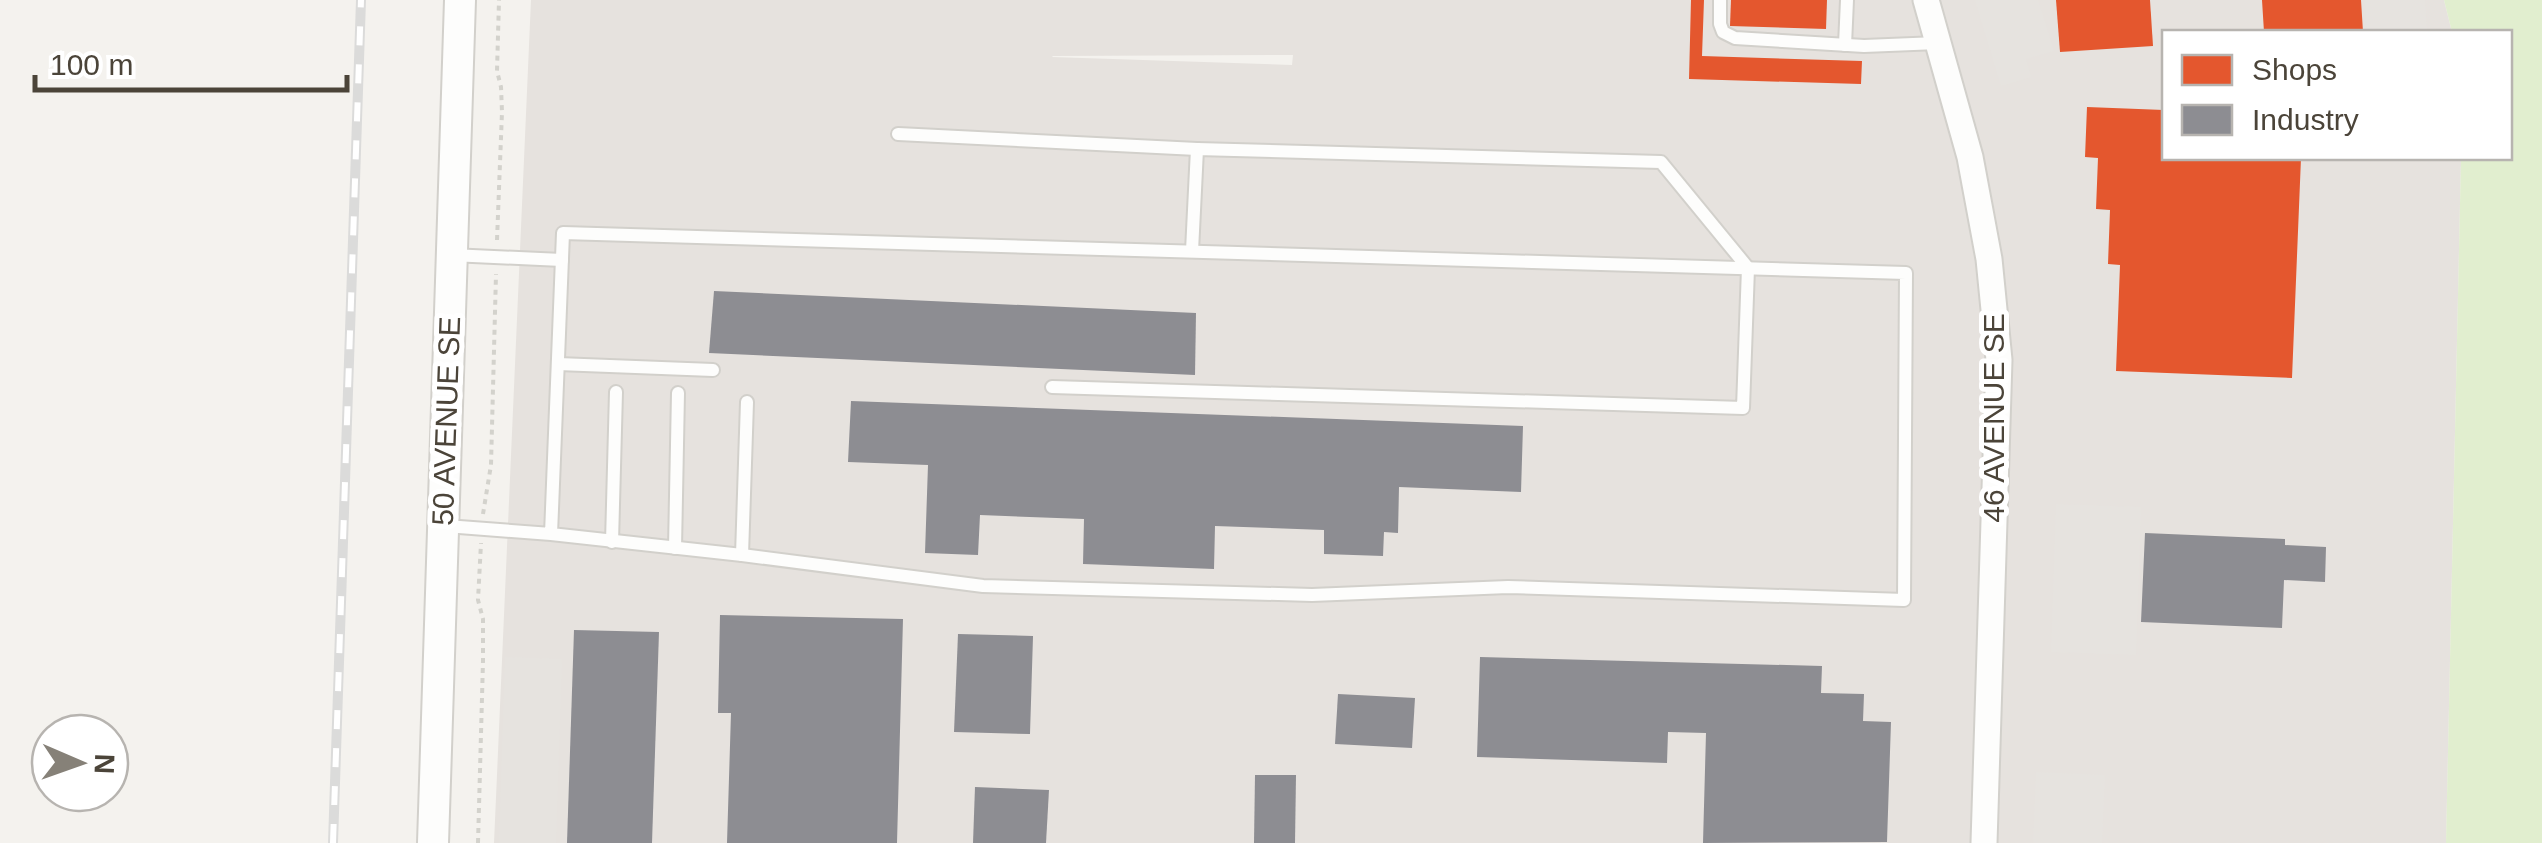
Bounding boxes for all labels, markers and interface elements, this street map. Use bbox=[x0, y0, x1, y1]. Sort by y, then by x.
scale bar bbox=[35, 30, 348, 92]
legend bbox=[2162, 30, 2512, 160]
text: 100 m bbox=[50, 48, 133, 81]
text: Shops bbox=[2252, 53, 2337, 86]
text: Industry bbox=[2252, 103, 2359, 136]
street label: 46 AVENUE SE bbox=[1977, 313, 2010, 523]
street label: 50 AVENUE SE bbox=[426, 316, 466, 526]
north arrow bbox=[30, 713, 130, 813]
text: N bbox=[89, 753, 120, 775]

